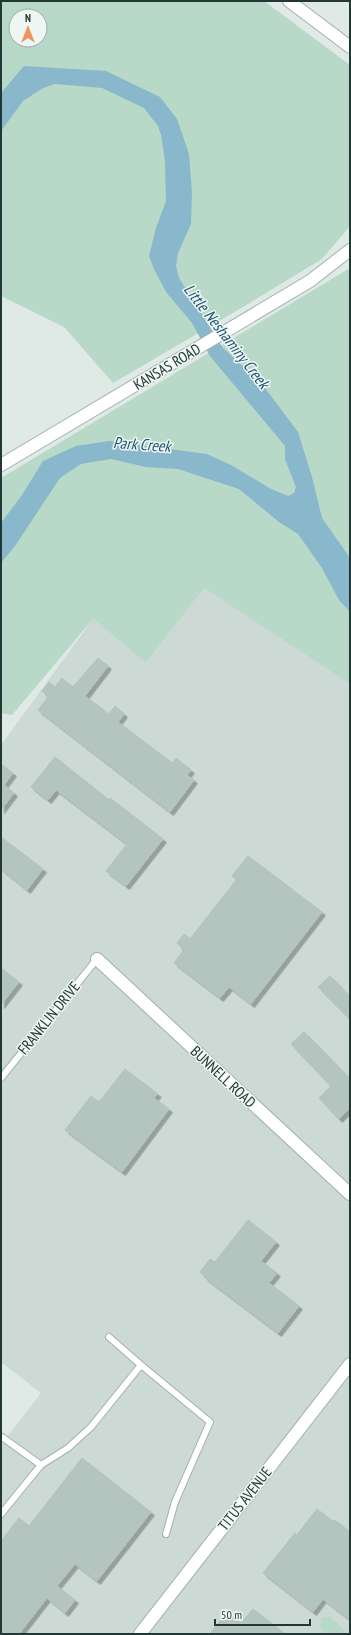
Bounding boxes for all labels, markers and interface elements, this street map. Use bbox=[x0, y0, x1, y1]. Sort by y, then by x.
north arrow bbox=[8, 8, 48, 48]
text: N bbox=[25, 11, 31, 25]
water label: Little Neshaminy Creek bbox=[180, 280, 275, 394]
street label: KANSAS ROAD bbox=[130, 339, 204, 394]
water label: Park Creek bbox=[113, 432, 173, 456]
street label: FRANKLIN DRIVE bbox=[13, 977, 84, 1058]
street label: BUNNELL ROAD bbox=[187, 1042, 260, 1112]
street label: TITUS AVENUE bbox=[214, 1463, 276, 1535]
scale bar bbox=[215, 1601, 310, 1627]
text: 50 m bbox=[221, 1607, 242, 1622]

